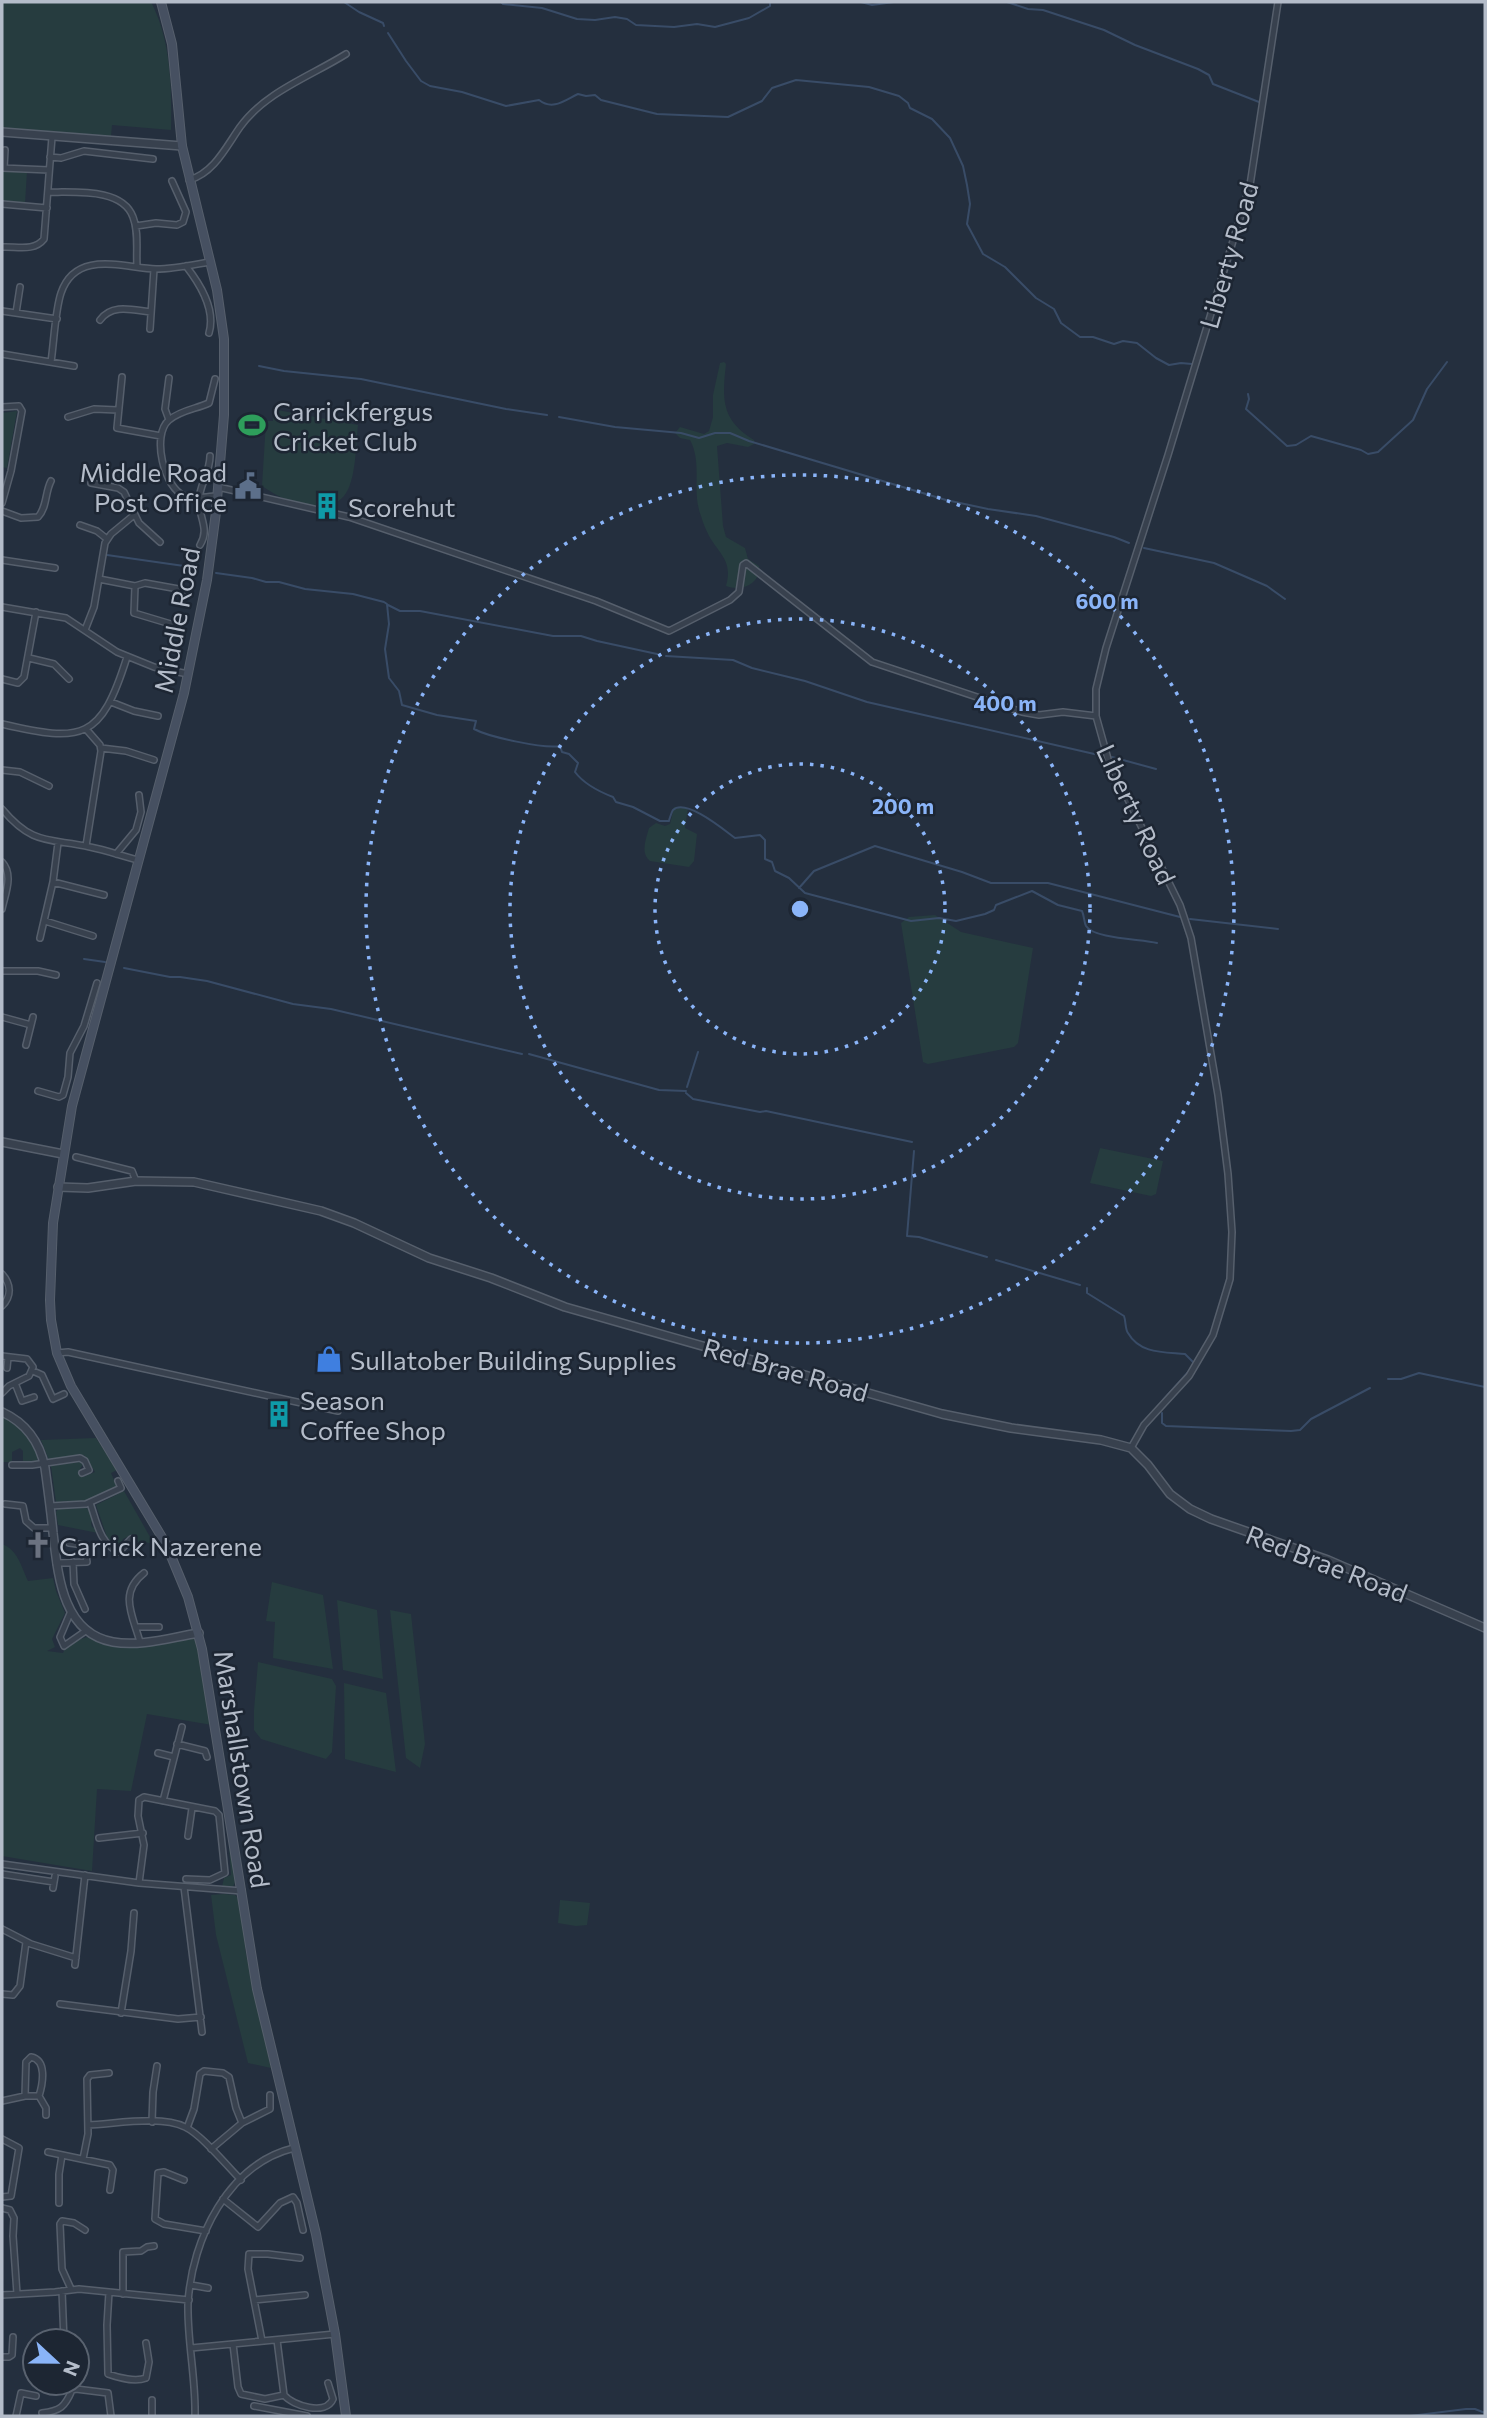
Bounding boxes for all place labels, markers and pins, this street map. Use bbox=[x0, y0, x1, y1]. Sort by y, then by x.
place label: Carrickfergus Cricket Club bbox=[273, 395, 433, 456]
sports icon: Carrickfergus Cricket Club bbox=[237, 410, 267, 440]
place label: Middle Road Post Office bbox=[79, 456, 227, 517]
public building icon: Middle Road Post Office bbox=[233, 471, 263, 501]
building icon: Scorehut bbox=[312, 491, 342, 521]
place label: Scorehut bbox=[348, 491, 455, 522]
centre of rings bbox=[788, 897, 812, 921]
shop icon: Sullatober Building Supplies bbox=[314, 1344, 344, 1374]
place label: Sullatober Building Supplies bbox=[350, 1344, 677, 1375]
place label: Season Coffee Shop bbox=[300, 1384, 446, 1445]
building icon: Season Coffee Shop bbox=[264, 1399, 294, 1429]
church icon: Carrick Nazerene bbox=[23, 1530, 53, 1560]
place label: Carrick Nazerene bbox=[59, 1530, 262, 1561]

